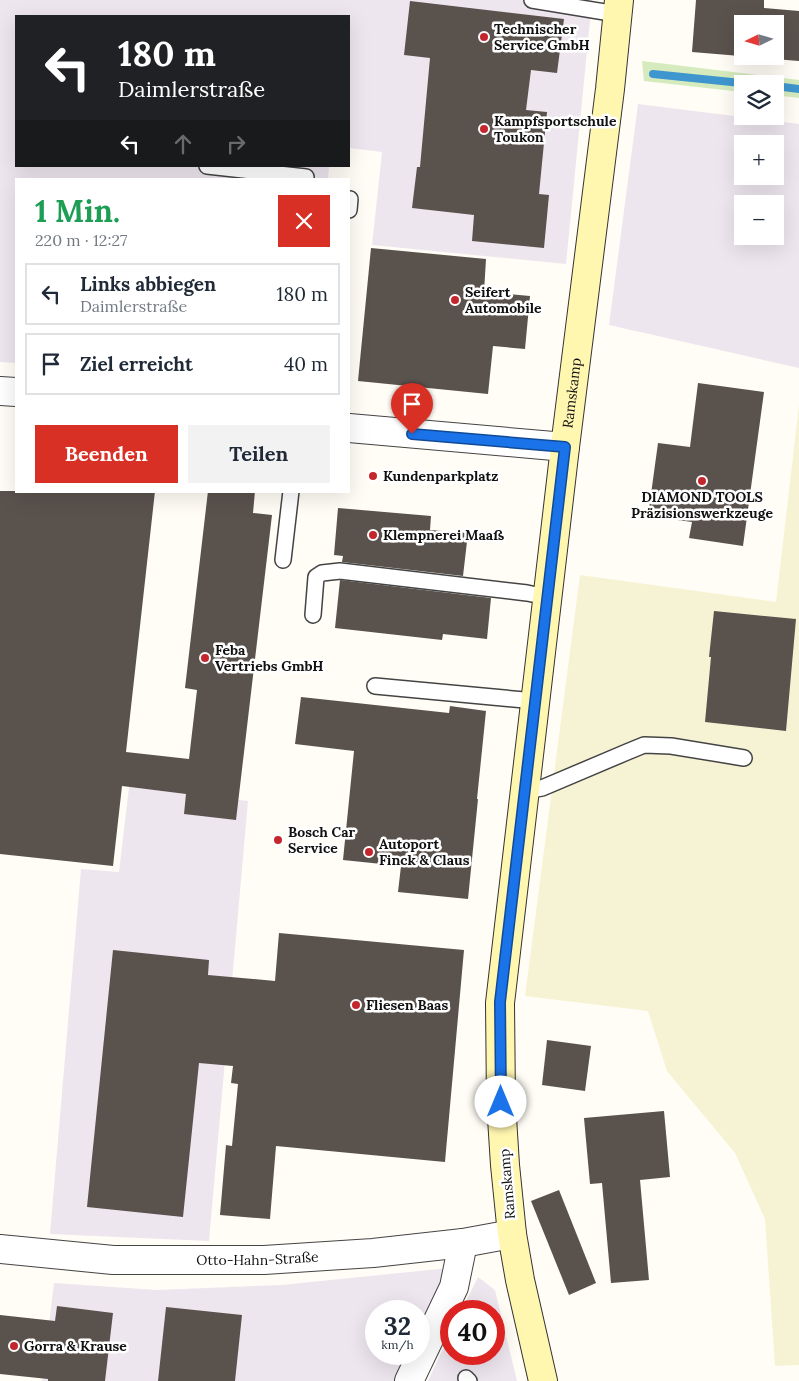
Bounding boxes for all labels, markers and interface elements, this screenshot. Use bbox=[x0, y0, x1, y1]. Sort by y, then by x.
north arrow bbox=[734, 15, 784, 65]
map controls bbox=[734, 15, 784, 245]
place label: Technischer Service GmbH bbox=[494, 20, 590, 54]
text: 180 m bbox=[118, 31, 216, 76]
marker: Technischer Service GmbH bbox=[478, 31, 490, 43]
icon: left bbox=[35, 35, 100, 100]
text: Daimlerstraße bbox=[118, 75, 265, 103]
button: layers bbox=[734, 75, 784, 125]
place label: Kampfsportschule Toukon bbox=[494, 112, 617, 146]
marker: Kampfsportschule Toukon bbox=[478, 123, 490, 135]
icon: left bbox=[116, 130, 144, 158]
icon: ahead bbox=[169, 130, 197, 158]
icon: right bbox=[222, 130, 250, 158]
button: + bbox=[734, 135, 784, 185]
text: 1 Min. bbox=[35, 192, 120, 230]
button: close bbox=[278, 195, 330, 247]
button: − bbox=[734, 195, 784, 245]
text: 220 m · 12:27 bbox=[35, 230, 127, 250]
text: Links abbiegen bbox=[80, 272, 216, 296]
icon: left bbox=[37, 280, 65, 308]
text: 180 m bbox=[277, 282, 328, 306]
place label: Seifert Automobile bbox=[465, 283, 542, 317]
marker: Seifert Automobile bbox=[449, 294, 461, 306]
text: Daimlerstraße bbox=[80, 296, 187, 316]
icon: arrive bbox=[37, 350, 65, 378]
text: Ziel erreicht bbox=[80, 352, 193, 376]
text: 40 m bbox=[284, 352, 328, 376]
street label: Ramskamp bbox=[558, 357, 585, 429]
pin bbox=[391, 383, 433, 434]
icon: arrive bbox=[398, 390, 426, 418]
button: Beenden bbox=[35, 425, 178, 483]
button: Teilen bbox=[188, 425, 330, 483]
place label: Kundenparkplatz bbox=[383, 467, 499, 485]
marker: Kundenparkplatz bbox=[367, 470, 379, 482]
marker: DIAMOND TOOLS Präzisionswerkzeuge bbox=[696, 475, 708, 487]
place label: DIAMOND TOOLS Präzisionswerkzeuge bbox=[631, 488, 773, 522]
place label: Klempnerei Maaß bbox=[383, 526, 504, 544]
marker: Klempnerei Maaß bbox=[367, 529, 379, 541]
place label: Feba Vertriebs GmbH bbox=[215, 641, 324, 675]
marker: Feba Vertriebs GmbH bbox=[199, 652, 211, 664]
place label: Bosch Car Service bbox=[288, 823, 356, 857]
marker: Bosch Car Service bbox=[272, 834, 284, 846]
place label: Autoport Finck & Claus bbox=[379, 835, 470, 869]
marker: Autoport Finck & Claus bbox=[363, 846, 375, 858]
place label: Fliesen Baas bbox=[366, 996, 448, 1014]
marker: Fliesen Baas bbox=[350, 999, 362, 1011]
position arrow bbox=[474, 1075, 526, 1127]
street label: Ramskamp bbox=[495, 1148, 519, 1220]
street label: Otto-Hahn-Straße bbox=[196, 1247, 319, 1269]
speed limit sign: 40 bbox=[440, 1300, 505, 1365]
text: 32 bbox=[384, 1310, 411, 1342]
place label: Gorra & Krause bbox=[24, 1337, 127, 1355]
text: km/h bbox=[381, 1337, 414, 1352]
marker: Gorra & Krause bbox=[8, 1340, 20, 1352]

